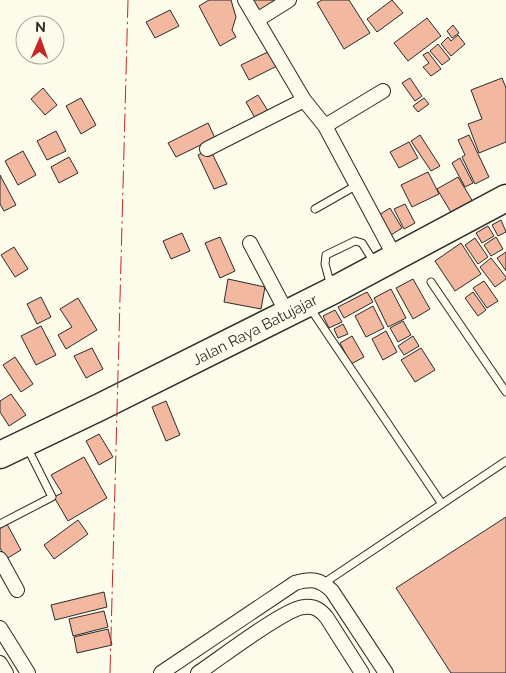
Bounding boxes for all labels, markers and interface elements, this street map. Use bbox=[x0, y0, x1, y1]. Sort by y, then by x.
north arrow bbox=[15, 15, 65, 65]
text: N bbox=[35, 19, 46, 35]
street label: Jalan Raya Batujajar bbox=[189, 290, 321, 369]

